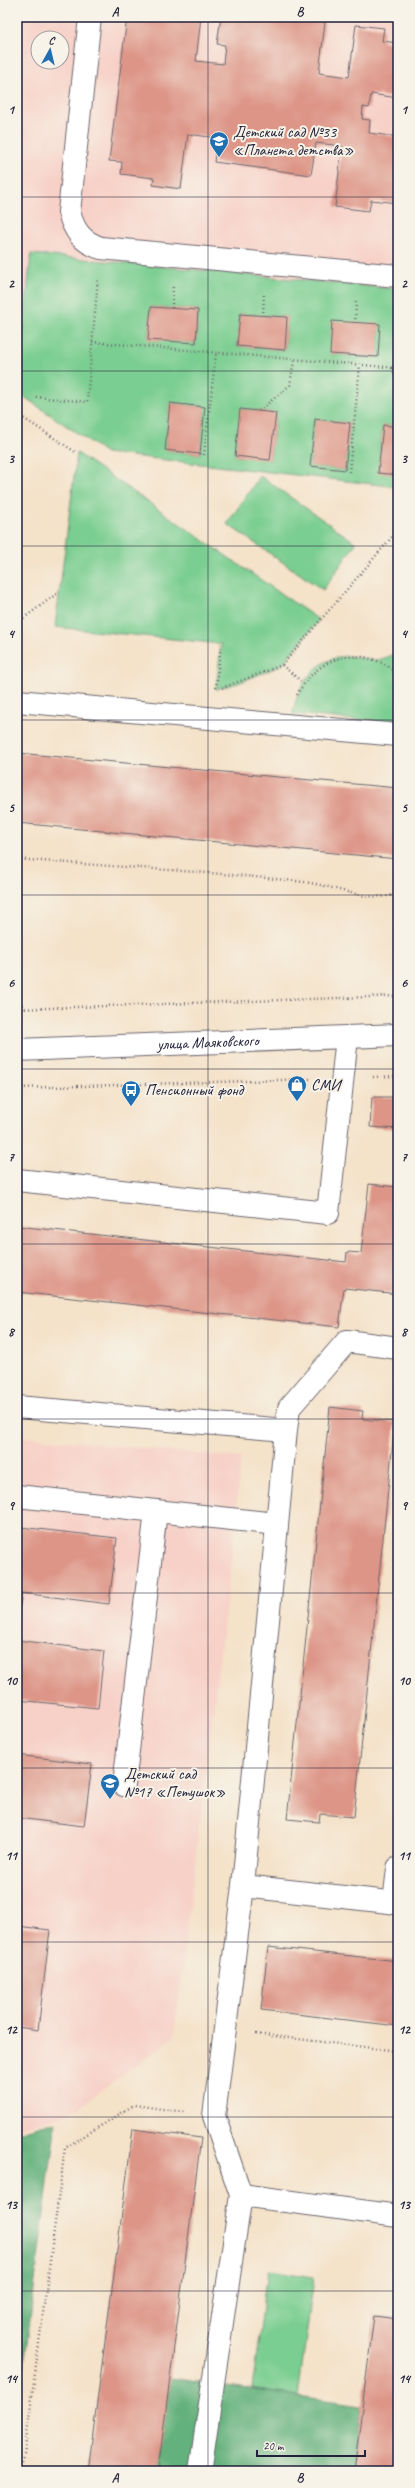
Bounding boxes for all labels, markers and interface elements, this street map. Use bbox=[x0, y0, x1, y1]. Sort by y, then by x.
text: A bbox=[112, 4, 120, 20]
text: B bbox=[297, 4, 305, 20]
north arrow bbox=[30, 30, 70, 70]
text: С bbox=[48, 33, 57, 48]
text: 1 bbox=[8, 102, 16, 118]
text: 1 bbox=[401, 102, 409, 118]
place label: Детский сад №33 «Планета детства» bbox=[233, 122, 354, 160]
school or university icon: Детский сад №33 «Планета детства» bbox=[208, 130, 230, 158]
text: 2 bbox=[8, 276, 15, 292]
text: 2 bbox=[401, 276, 408, 292]
text: 3 bbox=[8, 451, 15, 467]
text: 3 bbox=[401, 451, 408, 467]
text: 4 bbox=[8, 626, 16, 642]
text: 4 bbox=[401, 626, 409, 642]
text: 5 bbox=[8, 800, 15, 816]
text: 5 bbox=[401, 800, 408, 816]
text: 6 bbox=[8, 975, 15, 991]
text: 6 bbox=[401, 975, 408, 991]
street label: улица Маяковского bbox=[156, 1030, 261, 1055]
shop icon: СМИ bbox=[286, 1074, 308, 1102]
place label: СМИ bbox=[311, 1075, 343, 1095]
bus stop icon: Пенсионный фонд bbox=[120, 1079, 142, 1107]
place label: Пенсионный фонд bbox=[145, 1080, 245, 1100]
text: 7 bbox=[8, 1149, 15, 1165]
text: 7 bbox=[401, 1149, 408, 1165]
text: 8 bbox=[8, 1324, 16, 1340]
text: 8 bbox=[401, 1324, 409, 1340]
text: 9 bbox=[8, 1498, 15, 1514]
text: 9 bbox=[401, 1498, 408, 1514]
text: 10 bbox=[5, 1673, 18, 1689]
text: 10 bbox=[398, 1673, 411, 1689]
place label: Детский сад №17 «Петушок» bbox=[124, 1764, 226, 1802]
school or university icon: Детский сад №17 «Петушок» bbox=[99, 1772, 121, 1800]
text: 11 bbox=[5, 1848, 19, 1864]
text: 11 bbox=[398, 1848, 412, 1864]
text: 12 bbox=[5, 2022, 18, 2038]
text: 12 bbox=[398, 2022, 411, 2038]
text: 13 bbox=[5, 2197, 18, 2213]
text: 13 bbox=[398, 2197, 411, 2213]
text: 14 bbox=[5, 2371, 19, 2387]
text: 14 bbox=[398, 2371, 412, 2387]
scale bar bbox=[257, 2432, 365, 2458]
text: 20 m bbox=[263, 2438, 285, 2454]
text: A bbox=[112, 2470, 120, 2486]
text: B bbox=[297, 2470, 305, 2486]

